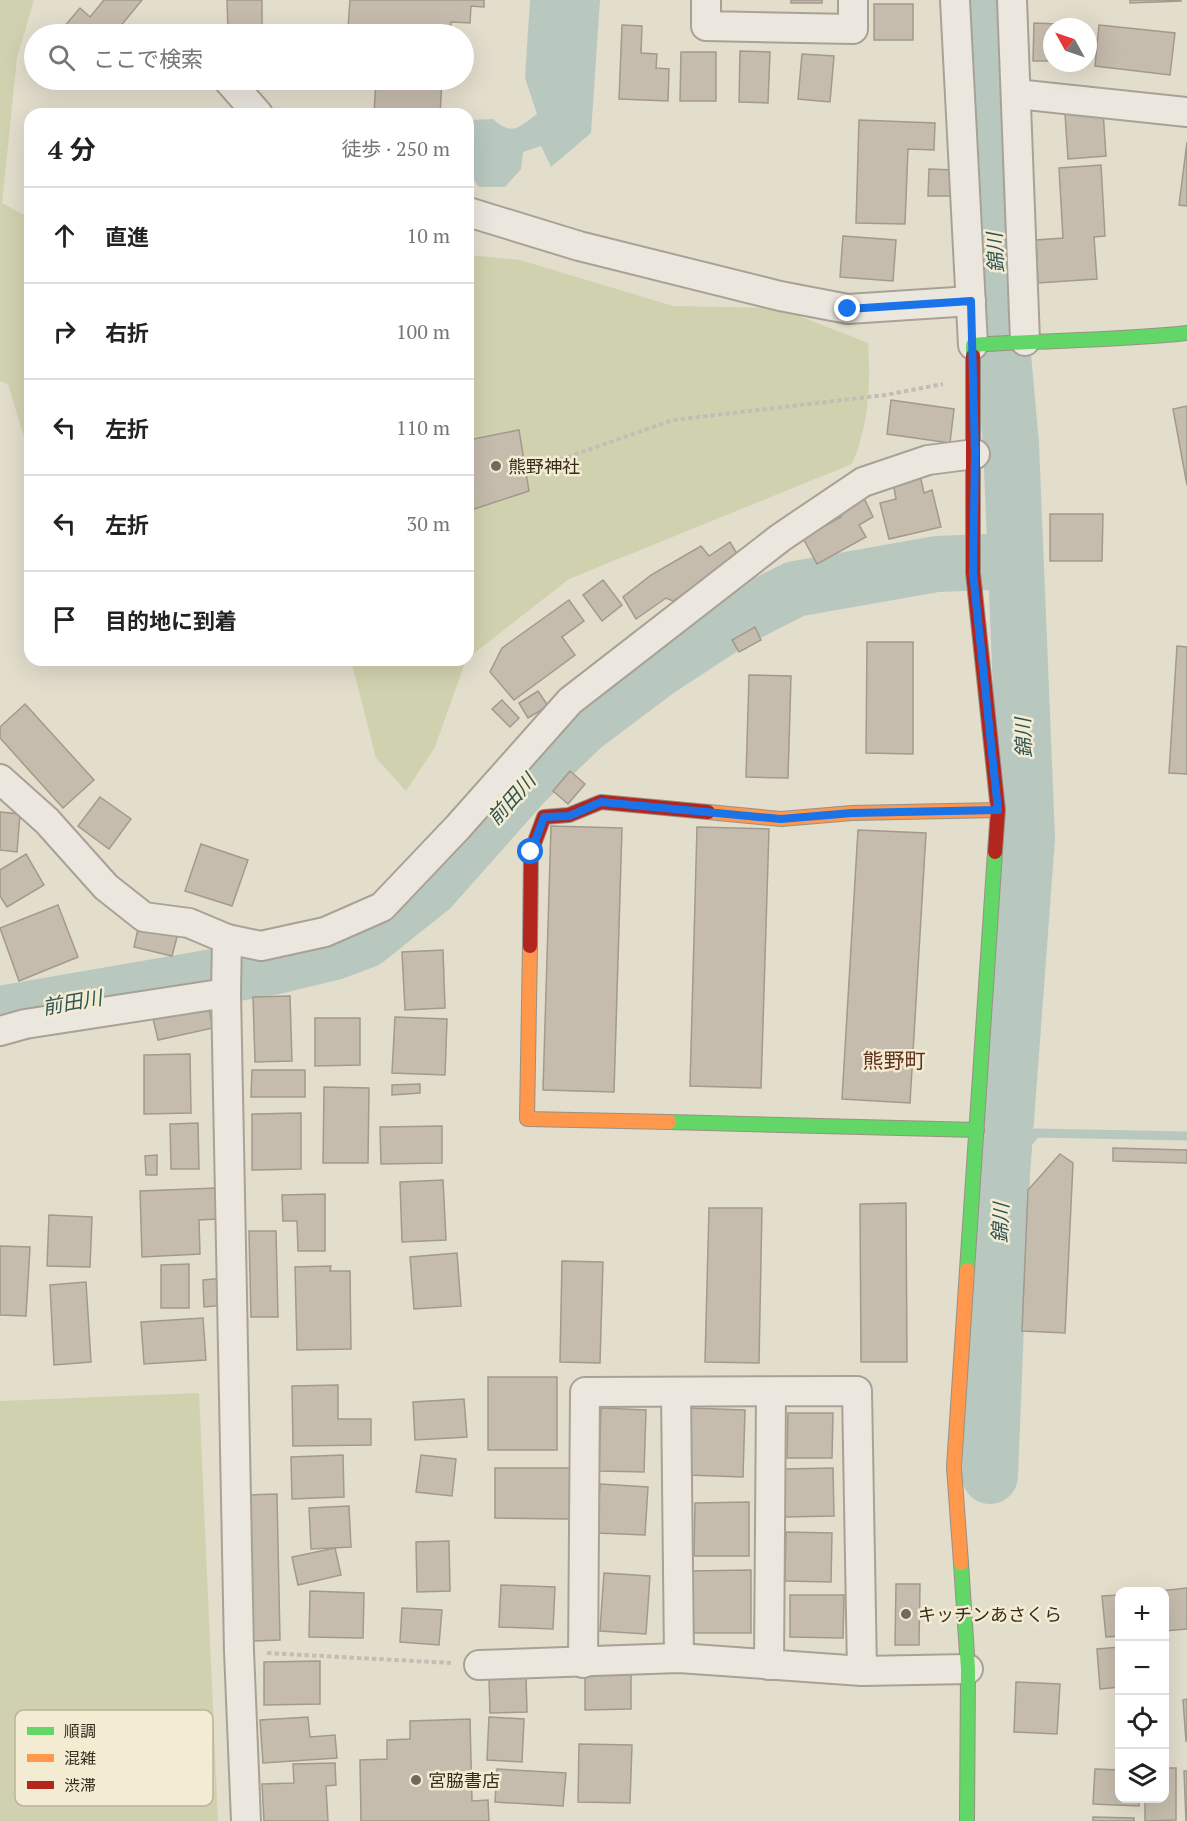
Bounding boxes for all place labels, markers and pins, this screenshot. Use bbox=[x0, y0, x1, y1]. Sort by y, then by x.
place label: 熊野神社 bbox=[508, 454, 580, 478]
marker: 熊野神社 bbox=[489, 459, 503, 473]
place label: キッチンあさくら bbox=[918, 1602, 1062, 1626]
marker: キッチンあさくら bbox=[899, 1607, 913, 1621]
place label: 宮脇書店 bbox=[428, 1768, 500, 1792]
marker: 宮脇書店 bbox=[409, 1773, 423, 1787]

